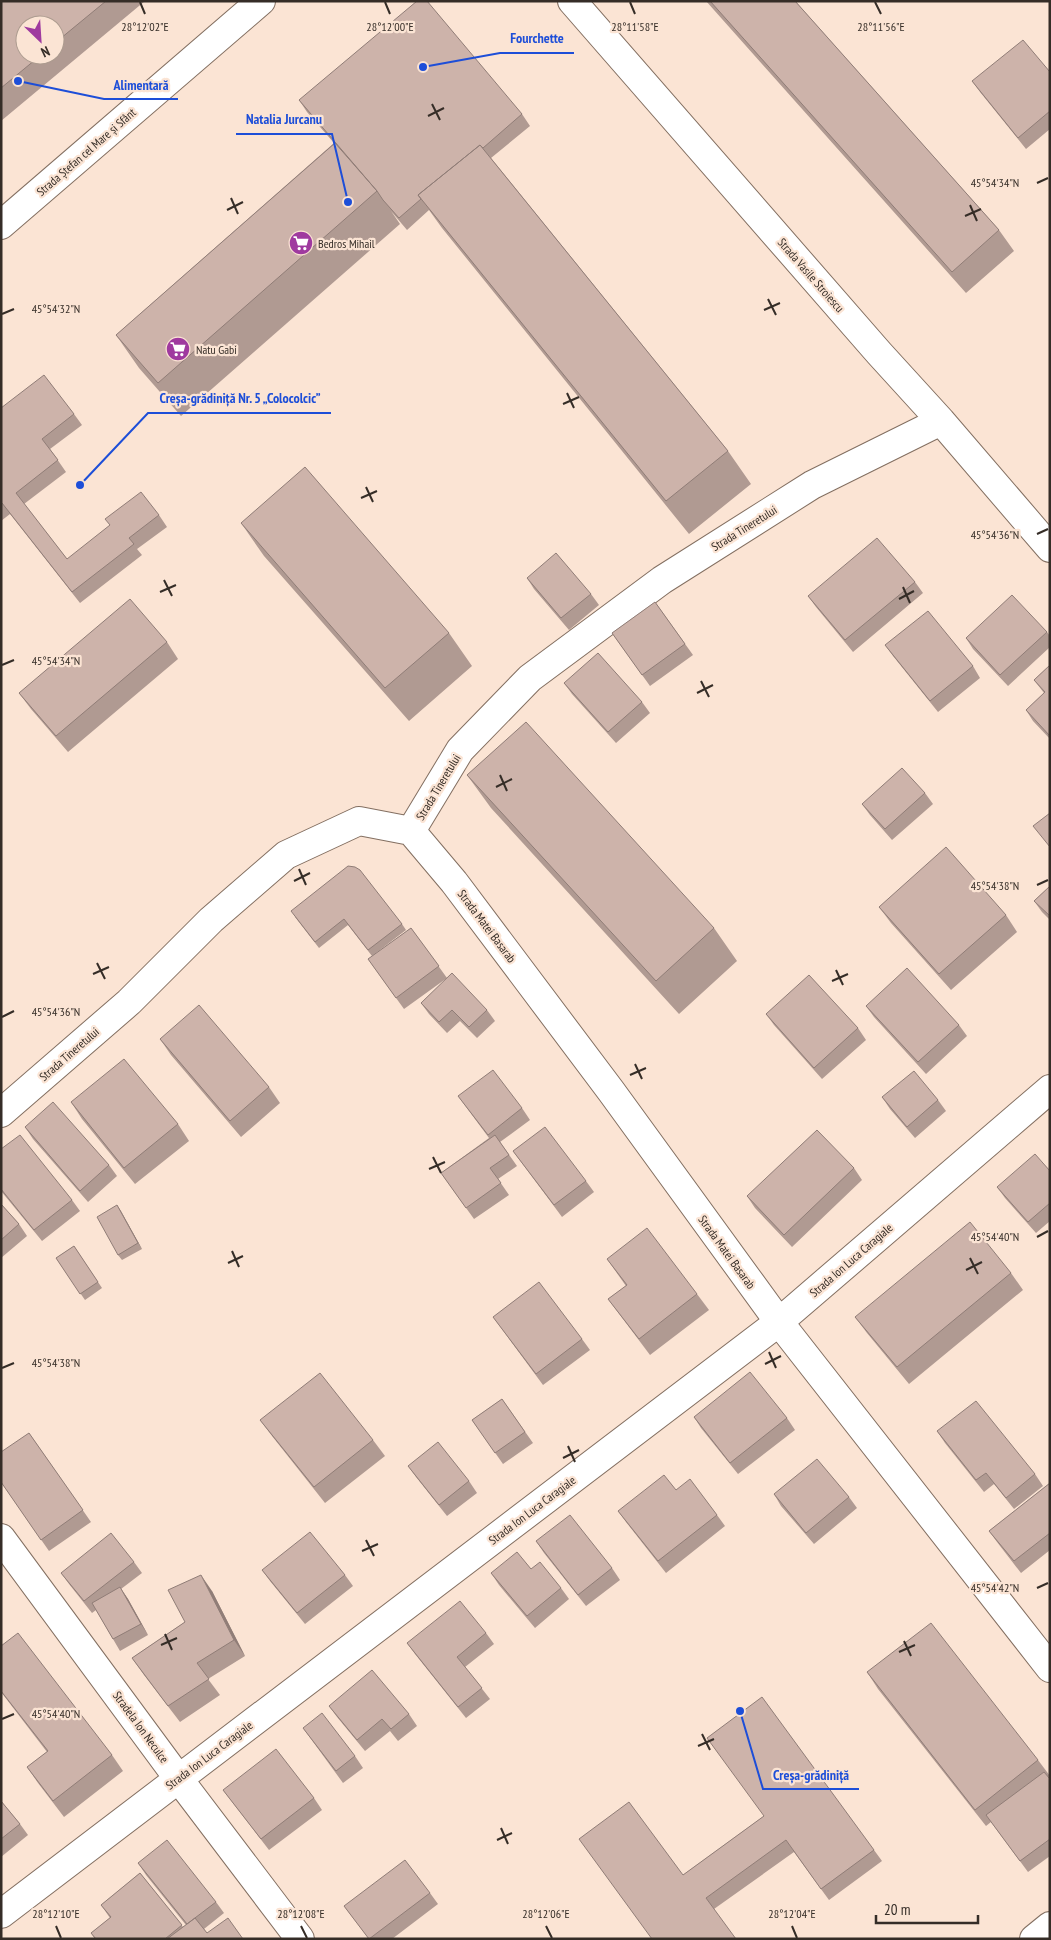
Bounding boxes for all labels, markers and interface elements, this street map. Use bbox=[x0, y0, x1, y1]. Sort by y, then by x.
north arrow bbox=[15, 15, 65, 65]
text: 28°12'02"E bbox=[121, 19, 169, 34]
text: 28°12'00"E bbox=[366, 19, 414, 34]
text: 28°11'58"E bbox=[611, 19, 659, 34]
text: 28°11'56"E bbox=[857, 19, 905, 34]
callout: Fourchette bbox=[500, 24, 574, 53]
text: Fourchette bbox=[510, 29, 564, 47]
text: N bbox=[38, 42, 53, 62]
callout: Alimentară bbox=[104, 70, 178, 99]
text: Alimentară bbox=[113, 76, 169, 94]
street label: Strada Ștefan cel Mare și Sfânt bbox=[33, 104, 139, 199]
callout: Natalia Jurcanu bbox=[236, 105, 332, 134]
text: Natalia Jurcanu bbox=[246, 110, 322, 128]
text: 45°54'34"N bbox=[971, 175, 1019, 190]
supermarket icon: Bedros Mihail bbox=[288, 230, 314, 256]
street label: Strada Vasile Stroiescu bbox=[775, 235, 847, 315]
place label: Bedros Mihail bbox=[318, 236, 375, 251]
text: 45°54'32"N bbox=[32, 301, 80, 316]
supermarket icon: Natu Gabi bbox=[165, 336, 191, 362]
place label: Natu Gabi bbox=[196, 342, 237, 357]
callout: Creșa-grădiniță Nr. 5 „Colocolcic” bbox=[148, 384, 331, 413]
text: Creșa-grădiniță Nr. 5 „Colocolcic” bbox=[159, 389, 321, 407]
street label: Strada Tineretului bbox=[709, 502, 779, 554]
text: 45°54'36"N bbox=[971, 527, 1019, 542]
text: 45°54'34"N bbox=[32, 653, 80, 668]
street label: Strada Tineretului bbox=[412, 751, 464, 823]
text: 45°54'38"N bbox=[971, 878, 1019, 893]
street label: Strada Matei Basarab bbox=[455, 887, 519, 965]
text: 45°54'36"N bbox=[32, 1004, 80, 1019]
street label: Strada Tineretului bbox=[36, 1024, 102, 1084]
street label: Strada Matei Basarab bbox=[695, 1212, 759, 1292]
street label: Strada Ion Luca Caragiale bbox=[806, 1220, 896, 1300]
text: 45°54'40"N bbox=[971, 1229, 1019, 1244]
text: 45°54'38"N bbox=[32, 1355, 80, 1370]
street label: Strada Ion Luca Caragiale bbox=[486, 1472, 579, 1548]
text: 45°54'42"N bbox=[971, 1580, 1019, 1595]
street label: Stradela Ion Neculce bbox=[110, 1688, 172, 1766]
text: 45°54'40"N bbox=[32, 1706, 80, 1721]
street label: Strada Ion Luca Caragiale bbox=[163, 1717, 256, 1793]
callout: Creșa-grădiniță bbox=[763, 1760, 859, 1789]
text: Creșa-grădiniță bbox=[773, 1766, 849, 1784]
scale bar bbox=[876, 1892, 978, 1924]
text: 20 m bbox=[884, 1900, 910, 1919]
text: 28°12'10"E bbox=[32, 1906, 80, 1921]
text: 28°12'08"E bbox=[277, 1906, 325, 1921]
text: 28°12'06"E bbox=[522, 1906, 570, 1921]
text: 28°12'04"E bbox=[768, 1906, 816, 1921]

